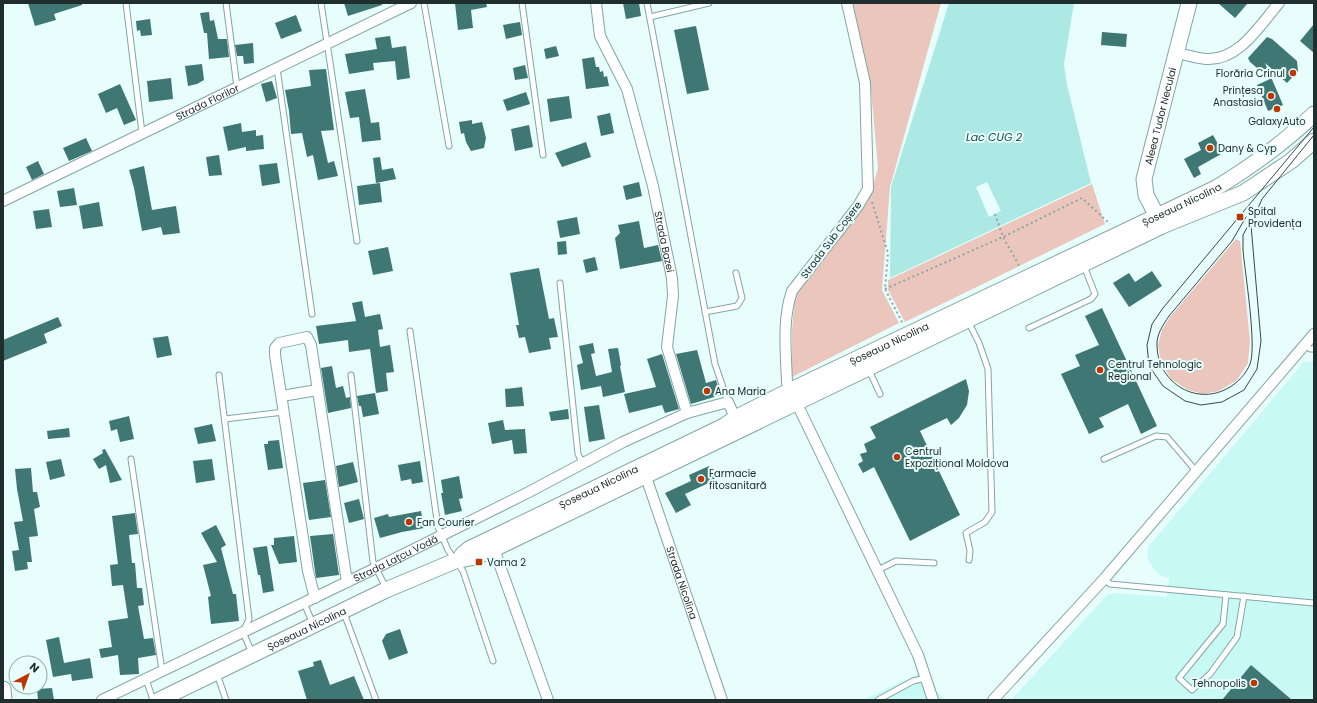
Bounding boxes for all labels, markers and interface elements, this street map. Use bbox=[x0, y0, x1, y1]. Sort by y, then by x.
street label: Aleea Tudor Neculai bbox=[1140, 66, 1180, 166]
place label: Florăria Crinul bbox=[1216, 66, 1285, 81]
marker: Florăria Crinul bbox=[1288, 68, 1298, 78]
street label: Strada Florilor bbox=[173, 80, 242, 124]
place label: Prințesa Anastasia bbox=[1213, 83, 1263, 110]
marker: Prințesa Anastasia bbox=[1266, 91, 1276, 101]
marker: GalaxyAuto bbox=[1272, 104, 1282, 114]
place label: GalaxyAuto bbox=[1248, 114, 1306, 129]
water label: Lac CUG 2 bbox=[966, 129, 1023, 145]
place label: Dany & Cyp bbox=[1218, 141, 1277, 156]
marker: Dany & Cyp bbox=[1205, 143, 1215, 153]
street label: Șoseaua Nicolina bbox=[1139, 179, 1224, 230]
street label: Strada Sub Coșere bbox=[797, 198, 865, 282]
place label: Spital Providența bbox=[1248, 204, 1302, 231]
street label: Strada Bazei bbox=[651, 210, 678, 274]
marker: Spital Providența bbox=[1235, 212, 1245, 222]
street label: Șoseaua Nicolina bbox=[847, 318, 931, 369]
place label: Centrul Tehnologic Regional bbox=[1108, 357, 1202, 384]
marker: Centrul Tehnologic Regional bbox=[1095, 365, 1105, 375]
place label: Ana Maria bbox=[715, 384, 766, 399]
marker: Ana Maria bbox=[702, 386, 712, 396]
place label: Centrul Expozițional Moldova bbox=[905, 444, 1009, 471]
marker: Centrul Expozițional Moldova bbox=[892, 452, 902, 462]
street label: Șoseaua Nicolina bbox=[556, 461, 641, 512]
place label: Farmacie fitosanitară bbox=[709, 466, 767, 493]
marker: Farmacie fitosanitară bbox=[696, 474, 706, 484]
place label: Fan Courier bbox=[417, 515, 475, 530]
marker: Fan Courier bbox=[404, 517, 414, 527]
street label: Strada Lațcu Vodă bbox=[351, 531, 440, 585]
street label: Strada Nicolina bbox=[663, 544, 701, 621]
place label: Vama 2 bbox=[487, 555, 526, 570]
marker: Vama 2 bbox=[474, 557, 484, 567]
street label: Șoseaua Nicolina bbox=[264, 603, 349, 654]
north arrow bbox=[8, 655, 48, 695]
text: N bbox=[26, 659, 43, 676]
place label: Tehnopolis bbox=[1192, 676, 1246, 691]
marker: Tehnopolis bbox=[1249, 678, 1259, 688]

